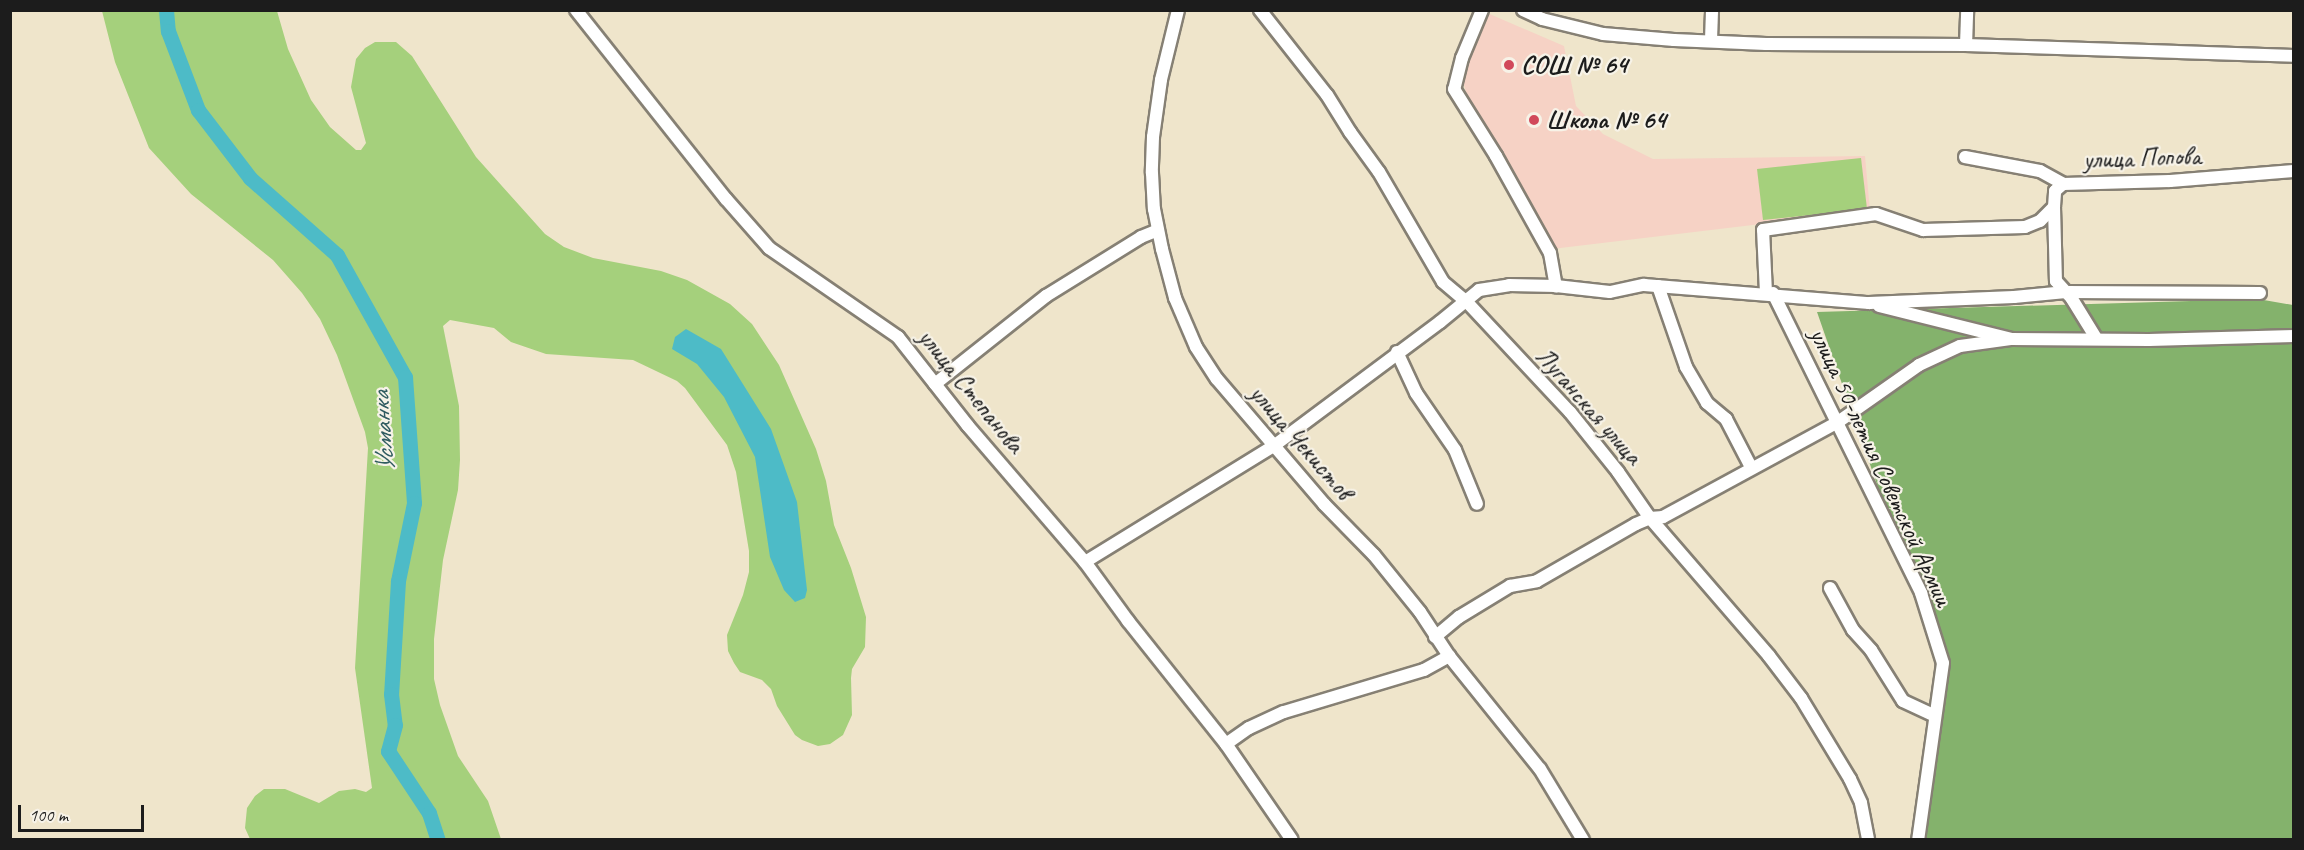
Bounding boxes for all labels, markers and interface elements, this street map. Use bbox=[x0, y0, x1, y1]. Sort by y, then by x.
place label: СОШ № 64 bbox=[1521, 49, 1628, 81]
marker: СОШ № 64 bbox=[1502, 58, 1516, 72]
place label: Школа № 64 bbox=[1546, 104, 1666, 136]
marker: Школа № 64 bbox=[1527, 113, 1541, 127]
street label: улица Попова bbox=[2083, 140, 2201, 176]
street label: улица 50-летия Советской Армии bbox=[1802, 321, 1960, 613]
street label: улица Степанова bbox=[911, 323, 1031, 459]
street label: Луганская улица bbox=[1529, 340, 1649, 472]
street label: улица Чекистов bbox=[1243, 379, 1359, 505]
water label: Усманка bbox=[364, 390, 402, 474]
scale bar bbox=[21, 793, 147, 831]
text: 100 m bbox=[29, 804, 68, 826]

